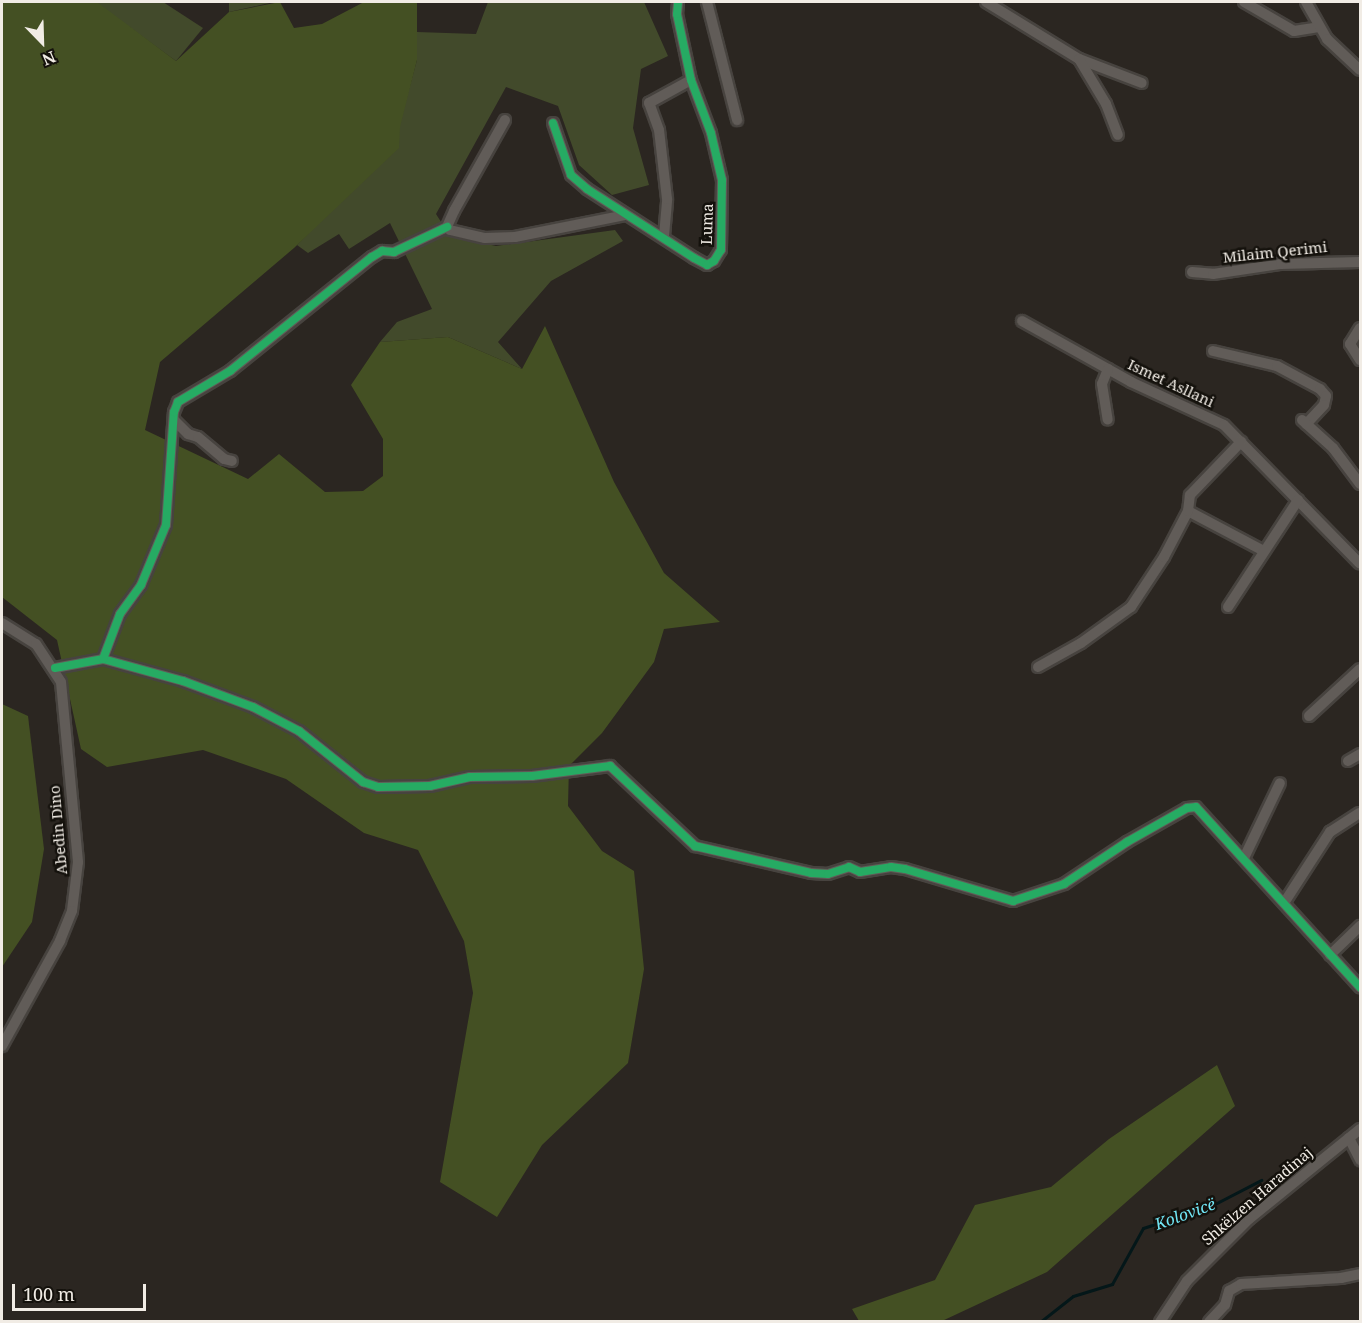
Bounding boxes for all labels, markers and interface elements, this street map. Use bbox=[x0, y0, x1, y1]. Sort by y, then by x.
north arrow bbox=[12, 12, 72, 72]
text: N bbox=[39, 46, 59, 71]
street label: Luma bbox=[697, 203, 717, 245]
street label: Milaim Qerimi bbox=[1222, 238, 1328, 266]
street label: Ismet Asllani bbox=[1125, 355, 1217, 411]
street label: Abedin Dino bbox=[45, 785, 71, 875]
street label: Shkëlzen Haradinaj bbox=[1198, 1143, 1316, 1249]
water label: Kolovicë bbox=[1152, 1194, 1218, 1234]
scale bar bbox=[15, 1272, 148, 1310]
text: 100 m bbox=[23, 1282, 75, 1306]

